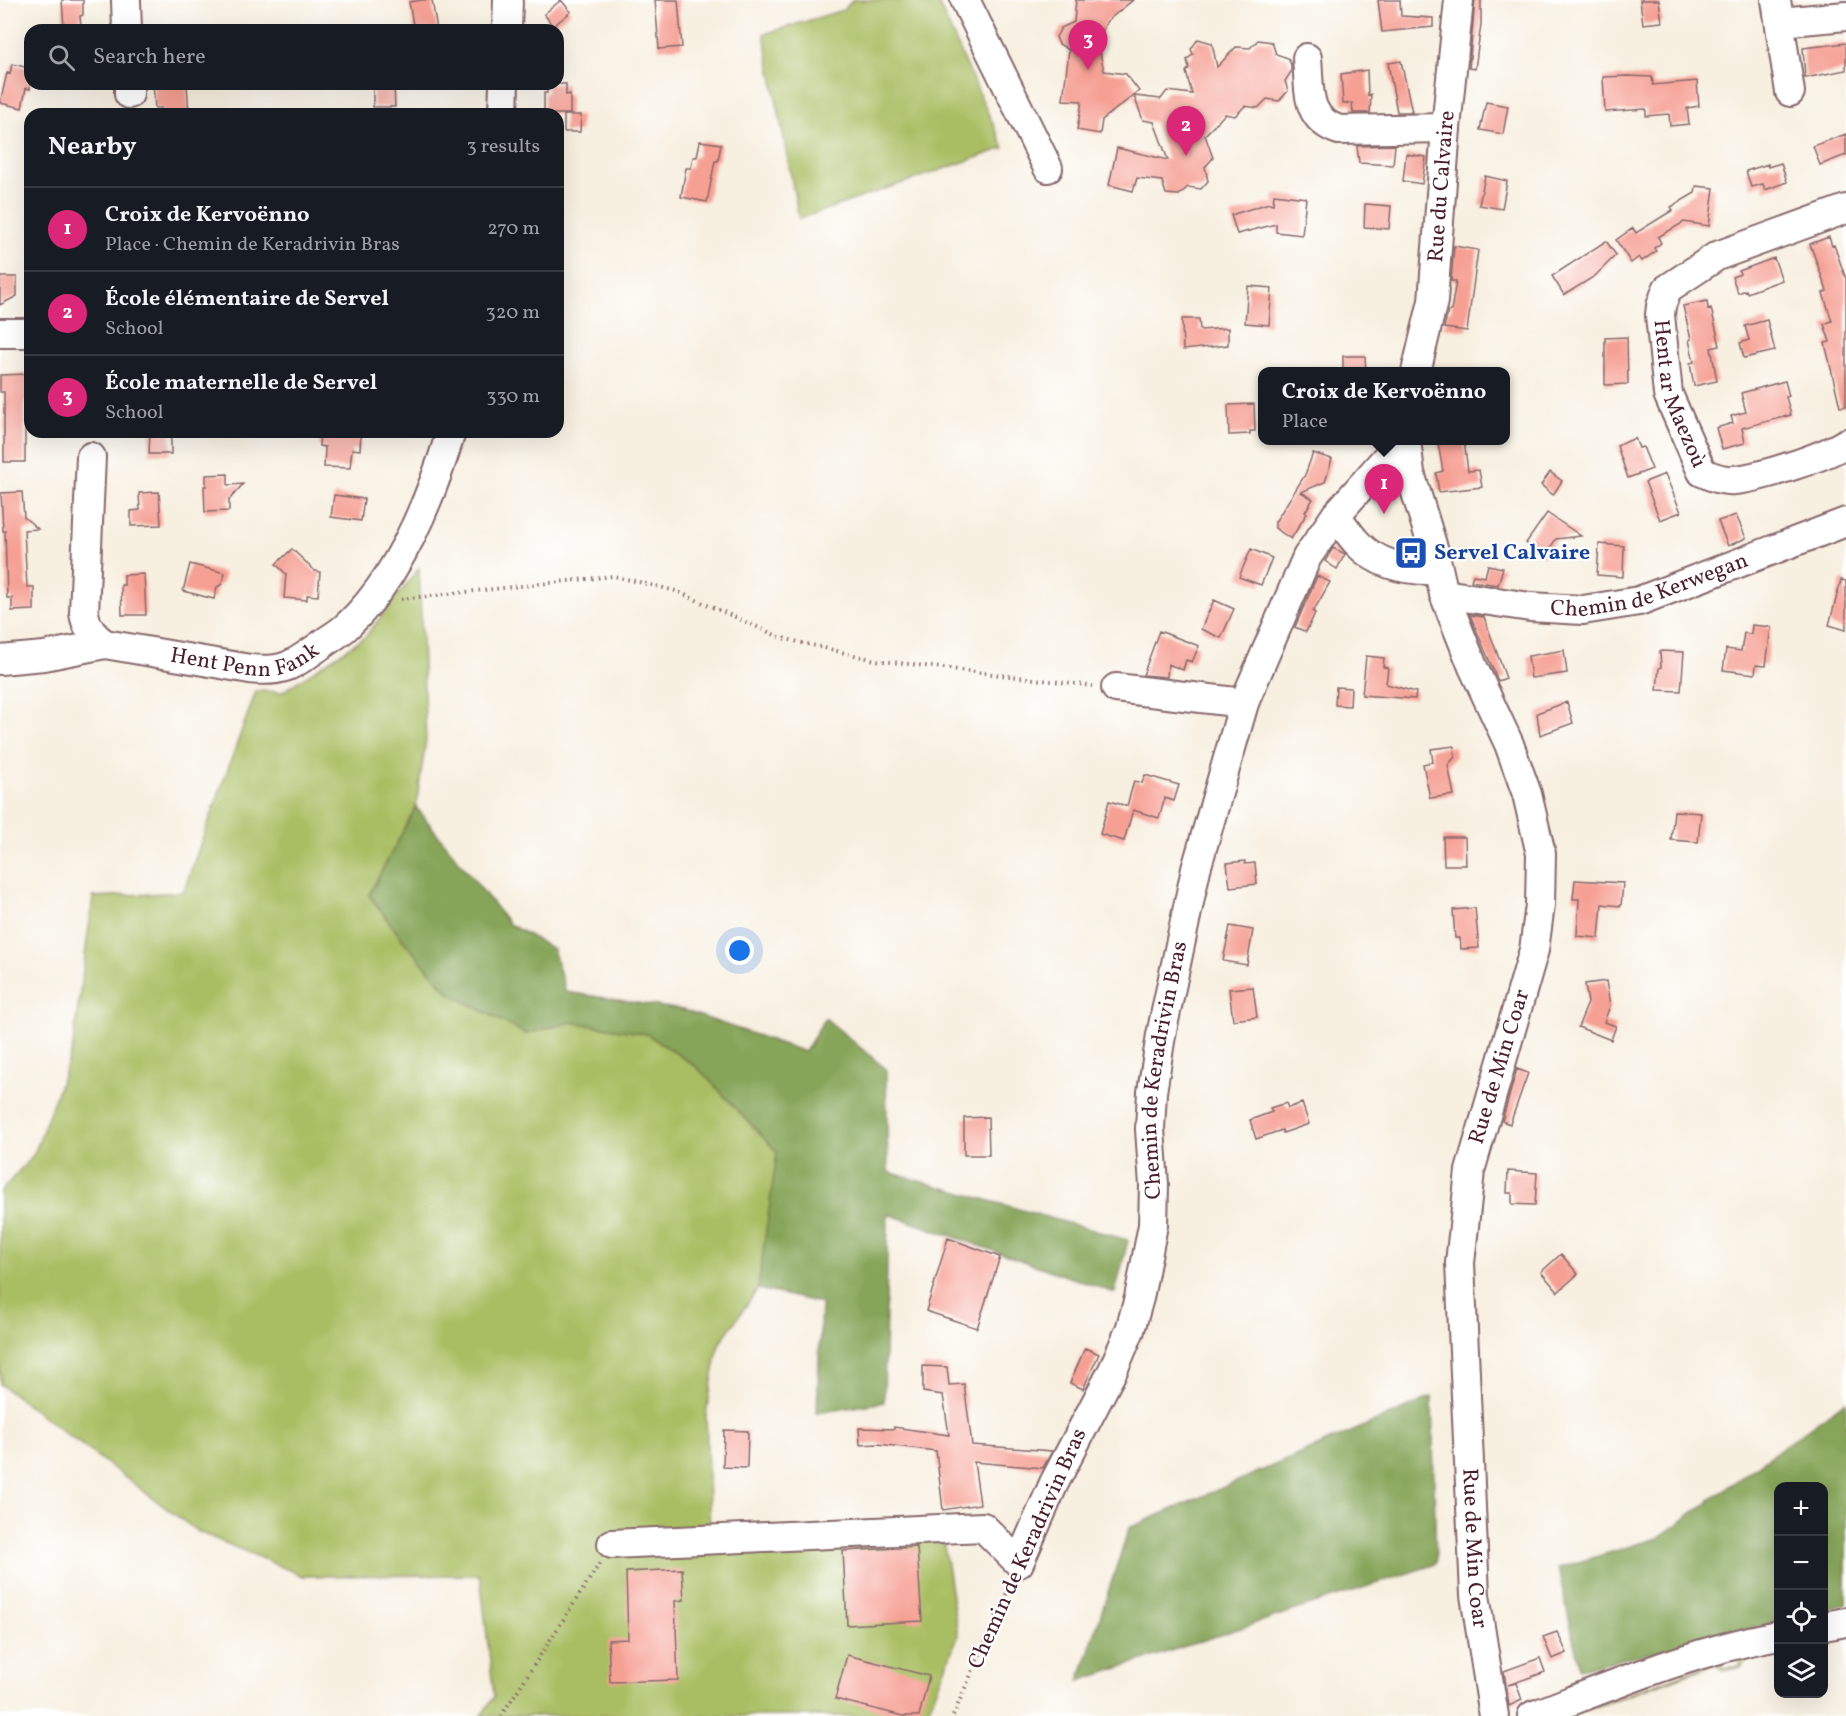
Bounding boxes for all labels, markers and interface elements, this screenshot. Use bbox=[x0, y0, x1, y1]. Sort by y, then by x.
pin: 3 bbox=[1068, 20, 1108, 70]
search box bbox=[24, 24, 564, 90]
icon: search bbox=[45, 41, 78, 74]
text: Search here bbox=[93, 42, 206, 73]
pin: 2 bbox=[1166, 106, 1206, 156]
street label: Rue du Calvaire bbox=[1420, 109, 1463, 263]
text: Nearby bbox=[48, 129, 137, 165]
text: 3 results bbox=[466, 133, 540, 161]
text: Croix de Kervoënno bbox=[105, 200, 310, 231]
text: 1 bbox=[63, 215, 72, 243]
text: 270 m bbox=[487, 215, 540, 243]
text: Place · Chemin de Keradrivin Bras bbox=[105, 231, 400, 259]
text: École élémentaire de Servel bbox=[105, 284, 389, 315]
text: 2 bbox=[62, 299, 73, 327]
text: 320 m bbox=[485, 299, 540, 327]
text: School bbox=[105, 315, 163, 343]
street label: Hent ar Maezoù bbox=[1645, 318, 1714, 473]
popup bbox=[1258, 367, 1510, 445]
text: École maternelle de Servel bbox=[105, 368, 377, 399]
text: Croix de Kervoënno bbox=[1282, 377, 1486, 408]
text: 3 bbox=[62, 383, 73, 411]
text: 330 m bbox=[486, 383, 540, 411]
text: School bbox=[105, 399, 163, 427]
text: Place bbox=[1282, 408, 1328, 436]
pin: 1 bbox=[1364, 464, 1404, 514]
bus stop icon: Servel Calvaire bbox=[1393, 535, 1429, 571]
place label: Servel Calvaire bbox=[1434, 538, 1590, 569]
street label: Chemin de Kerwegan bbox=[1550, 545, 1753, 626]
street label: Hent Penn Fank bbox=[168, 635, 326, 685]
your location bbox=[725, 936, 754, 965]
street label: Chemin de Keradrivin Bras bbox=[1134, 938, 1196, 1200]
street label: Rue de Min Coar bbox=[1462, 986, 1538, 1148]
street label: Chemin de Keradrivin Bras bbox=[961, 1424, 1095, 1674]
street label: Rue de Min Coar bbox=[1454, 1467, 1496, 1631]
map controls bbox=[1774, 1482, 1828, 1698]
button: + bbox=[1774, 1482, 1828, 1536]
button: − bbox=[1774, 1536, 1828, 1590]
button: locate bbox=[1774, 1590, 1828, 1644]
button: layers bbox=[1774, 1644, 1828, 1698]

